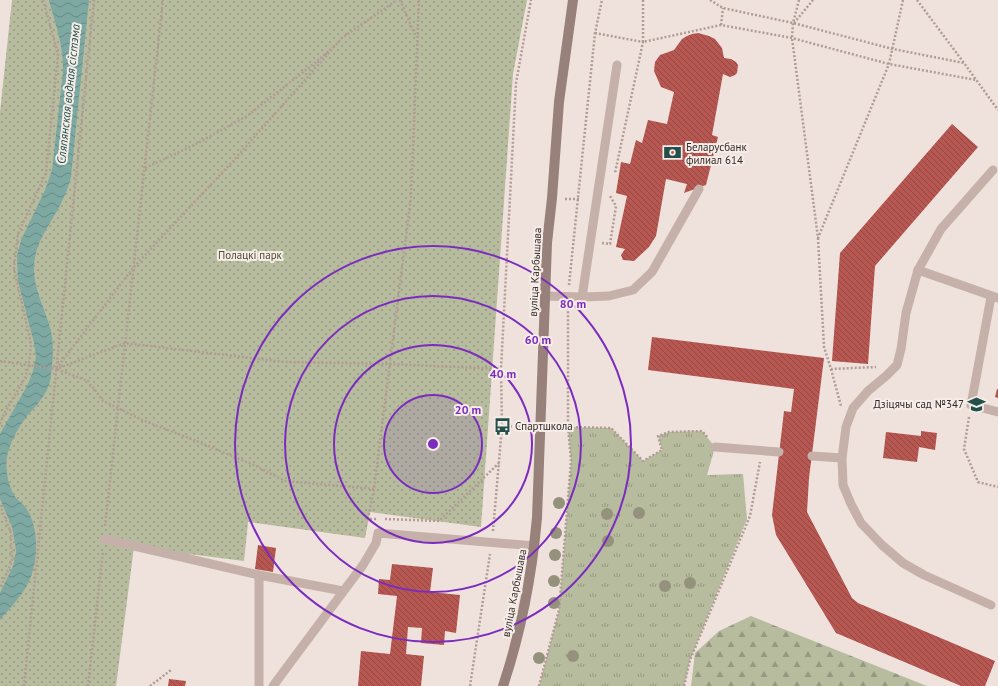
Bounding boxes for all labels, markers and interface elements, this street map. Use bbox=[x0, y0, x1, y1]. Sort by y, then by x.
water label: Сляпянская водная сістэма bbox=[53, 23, 83, 165]
place label: Беларусбанк филиал 614 bbox=[686, 140, 748, 167]
bank icon: Беларусбанк филиал 614 bbox=[663, 143, 683, 163]
street label: вуліца Карбышава bbox=[526, 227, 544, 317]
park label: Полацкі парк bbox=[218, 248, 283, 262]
text: 80 m bbox=[560, 296, 586, 311]
text: 60 m bbox=[525, 332, 551, 347]
text: 40 m bbox=[490, 366, 516, 381]
school or university icon: Дзіцячы сад №347 bbox=[967, 394, 987, 414]
place label: Дзіцячы сад №347 bbox=[873, 397, 964, 411]
text: 20 m bbox=[455, 402, 481, 417]
bus stop icon: Спартшкола bbox=[492, 416, 512, 436]
place label: Спартшкола bbox=[515, 419, 573, 433]
centre of rings bbox=[426, 437, 440, 451]
street label: вуліца Карбышава bbox=[499, 548, 529, 638]

